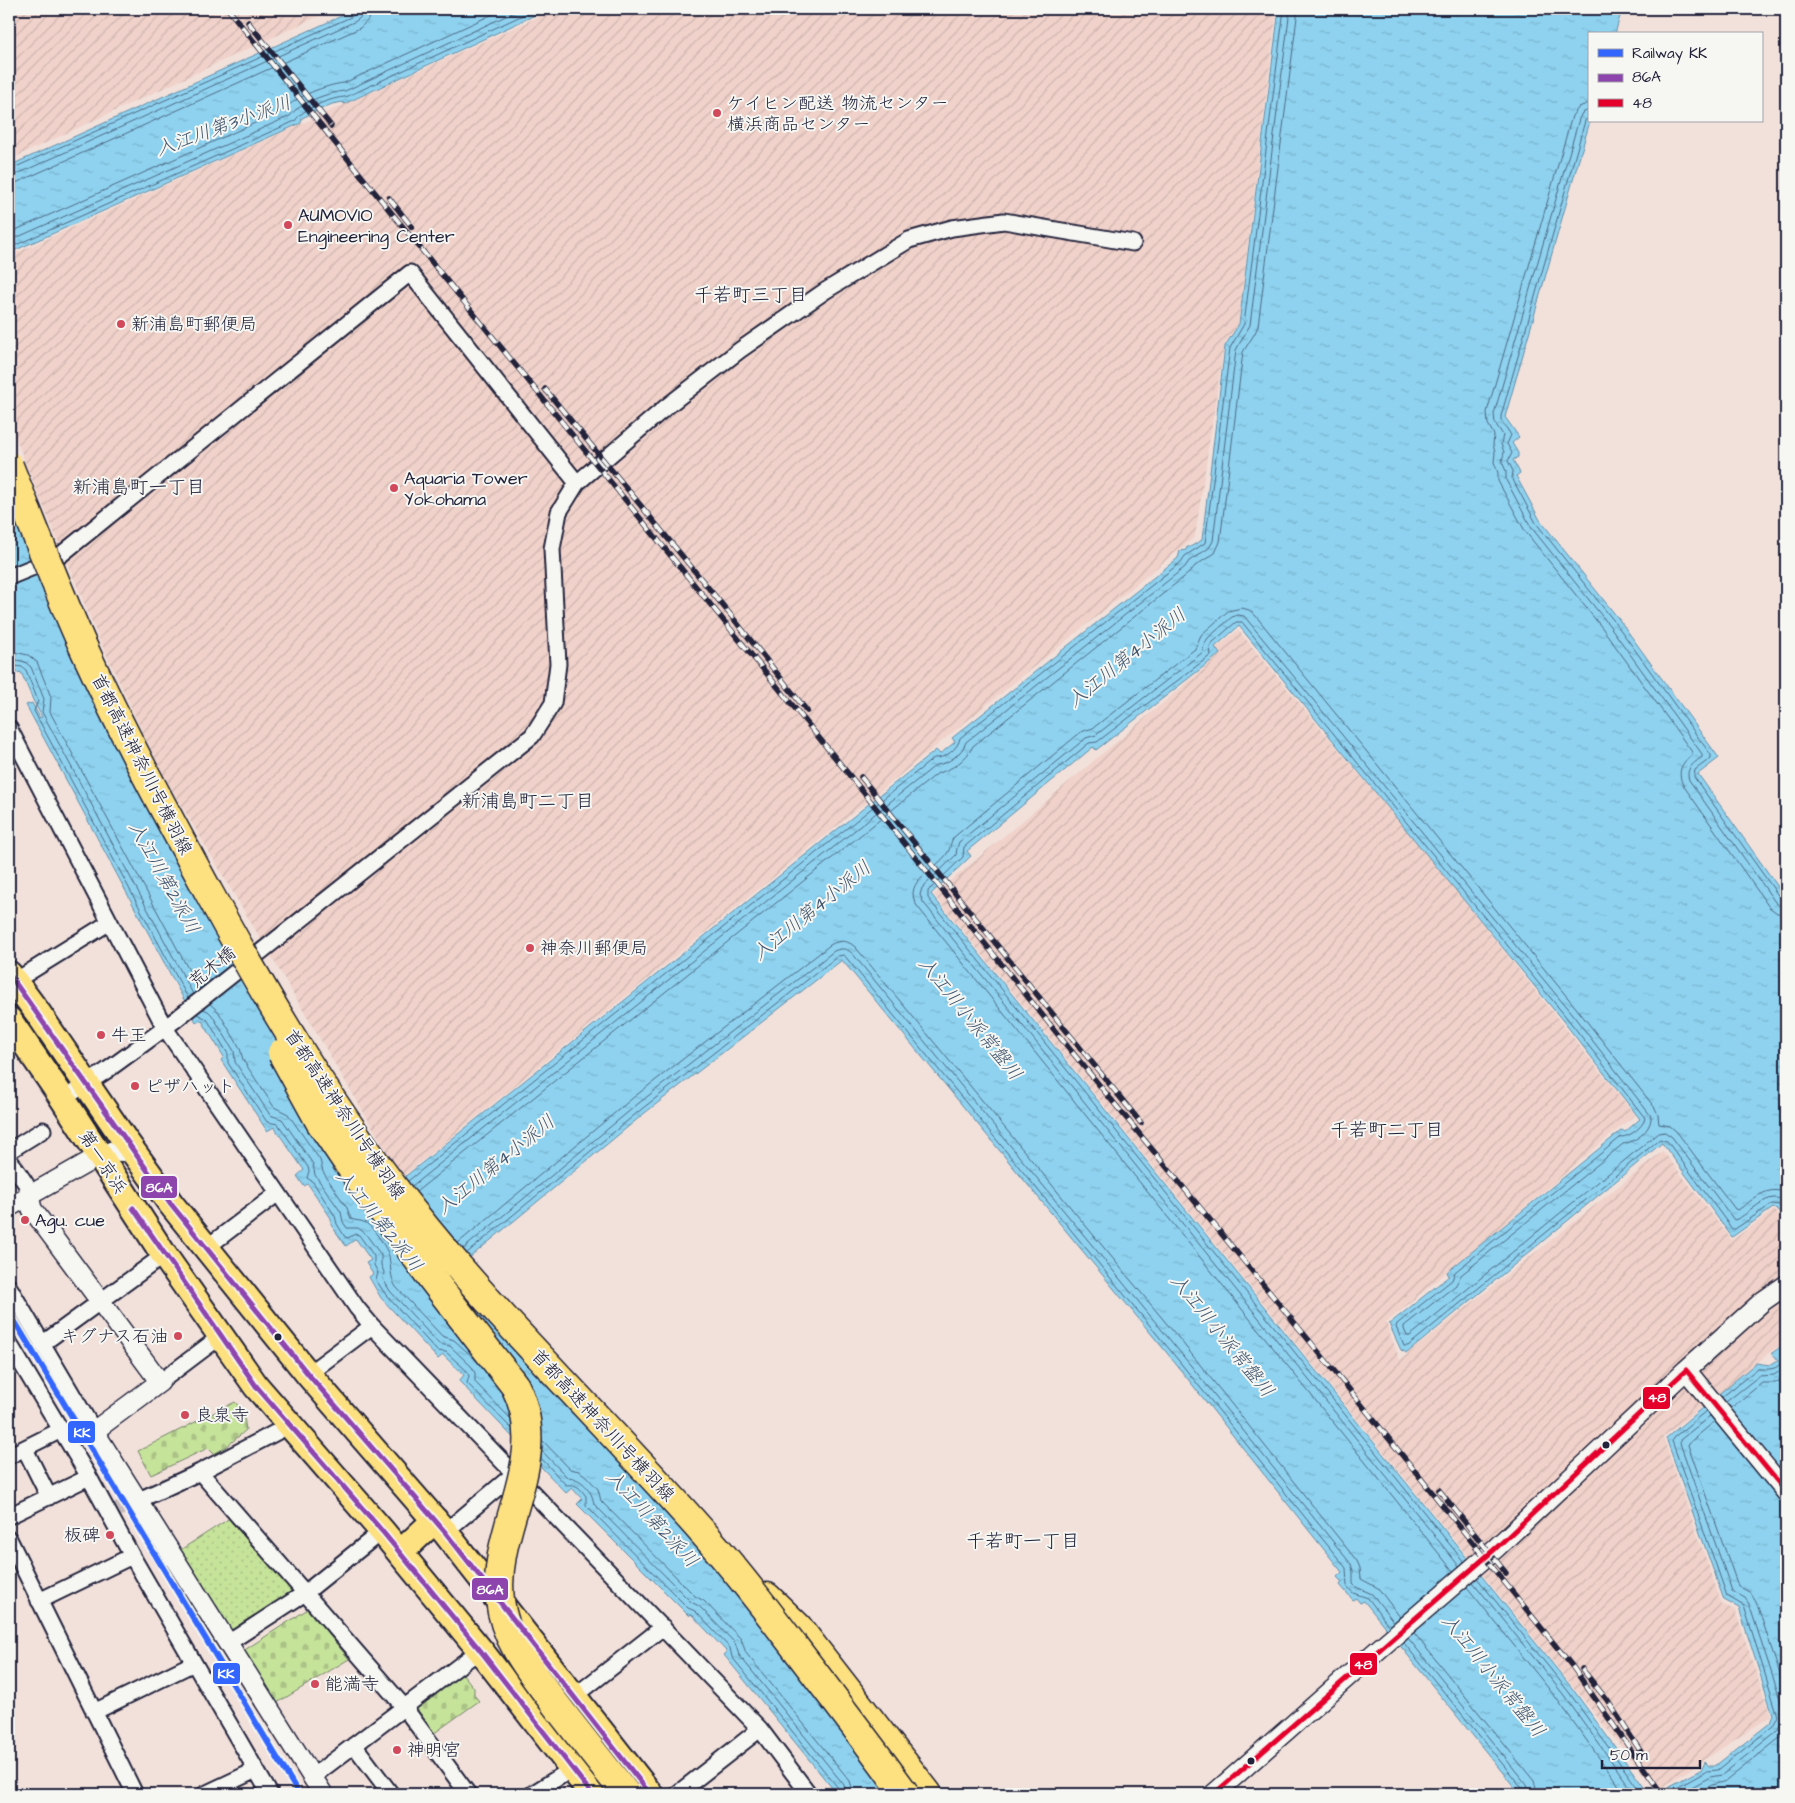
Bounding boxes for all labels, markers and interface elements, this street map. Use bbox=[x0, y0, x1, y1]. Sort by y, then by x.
legend bbox=[1588, 32, 1762, 122]
text: Railway KK bbox=[1632, 43, 1707, 65]
text: 86A bbox=[1632, 67, 1661, 88]
water label: 入江川第3小派川 bbox=[152, 89, 295, 163]
place label: ケイヒン配送 物流センター 横浜商品センター bbox=[727, 91, 948, 137]
text: 48 bbox=[1632, 93, 1652, 114]
marker: ケイヒン配送 物流センター 横浜商品センター bbox=[711, 107, 723, 119]
place label: AUMOVIO Engineering Center bbox=[298, 203, 455, 250]
marker: AUMOVIO Engineering Center bbox=[282, 219, 294, 231]
district label: 千若町三丁目 bbox=[694, 282, 808, 309]
place label: 新浦島町郵便局 bbox=[131, 312, 257, 337]
marker: 新浦島町郵便局 bbox=[115, 318, 127, 330]
place label: Aquaria Tower Yokohama bbox=[404, 466, 528, 512]
district label: 新浦島町一丁目 bbox=[72, 474, 206, 501]
marker: Aquaria Tower Yokohama bbox=[388, 482, 400, 494]
water label: 入江川第4小派川 bbox=[1062, 602, 1192, 715]
street label: 首都高速神奈川1号横羽線 bbox=[85, 669, 198, 859]
district label: 新浦島町二丁目 bbox=[461, 788, 595, 815]
water label: 入江川第2派川 bbox=[122, 817, 206, 939]
water label: 入江川第4小派川 bbox=[747, 855, 877, 968]
place label: 神奈川郵便局 bbox=[540, 936, 648, 961]
street label: 荒木橋 bbox=[183, 941, 241, 994]
marker: 神奈川郵便局 bbox=[524, 942, 536, 954]
water label: 入江川小派常盤川 bbox=[912, 951, 1028, 1087]
place label: 牛王 bbox=[111, 1023, 147, 1048]
street label: 首都高速神奈川1号横羽線 bbox=[278, 1024, 411, 1204]
marker: 牛王 bbox=[95, 1029, 107, 1041]
place label: ピザハット bbox=[145, 1074, 235, 1099]
marker: ピザハット bbox=[129, 1080, 141, 1092]
water label: 入江川第4小派川 bbox=[431, 1109, 561, 1222]
district label: 千若町二丁目 bbox=[1330, 1117, 1444, 1144]
street label: 第一京浜 bbox=[72, 1125, 133, 1199]
water label: 入江川第2派川 bbox=[329, 1164, 429, 1278]
line badge: 86A bbox=[140, 1175, 178, 1199]
text: 86A bbox=[146, 1178, 173, 1198]
place label: Agu. cue bbox=[35, 1208, 105, 1234]
marker: Agu. cue bbox=[19, 1214, 31, 1226]
water label: 入江川小派常盤川 bbox=[1164, 1268, 1280, 1404]
place label: キグナス石油 bbox=[61, 1324, 168, 1349]
marker: キグナス石油 bbox=[172, 1330, 184, 1342]
unlabelled marker bbox=[273, 1332, 283, 1342]
street label: 首都高速神奈川1号横羽線 bbox=[525, 1344, 680, 1507]
line badge: 48 bbox=[1642, 1386, 1671, 1410]
text: 48 bbox=[1648, 1388, 1666, 1408]
place label: 良泉寺 bbox=[195, 1403, 249, 1428]
marker: 良泉寺 bbox=[179, 1409, 191, 1421]
line badge: KK bbox=[67, 1420, 96, 1444]
text: KK bbox=[74, 1423, 91, 1443]
unlabelled marker bbox=[1601, 1440, 1611, 1450]
water label: 入江川第2派川 bbox=[599, 1464, 704, 1574]
place label: 板碑 bbox=[64, 1523, 100, 1548]
district label: 千若町一丁目 bbox=[966, 1528, 1080, 1555]
marker: 板碑 bbox=[104, 1529, 116, 1541]
line badge: 86A bbox=[471, 1577, 509, 1601]
text: 86A bbox=[477, 1580, 504, 1600]
water label: 入江川小派常盤川 bbox=[1435, 1608, 1551, 1744]
line badge: 48 bbox=[1349, 1652, 1378, 1676]
text: 48 bbox=[1354, 1655, 1372, 1675]
line badge: KK bbox=[212, 1662, 241, 1685]
text: KK bbox=[218, 1664, 235, 1684]
place label: 能満寺 bbox=[325, 1672, 379, 1697]
marker: 能満寺 bbox=[309, 1678, 321, 1690]
place label: 神明宮 bbox=[407, 1738, 461, 1763]
scale bar bbox=[1602, 1738, 1700, 1770]
marker: 神明宮 bbox=[391, 1744, 403, 1756]
text: 50 m bbox=[1610, 1745, 1648, 1766]
unlabelled marker bbox=[1246, 1756, 1256, 1766]

